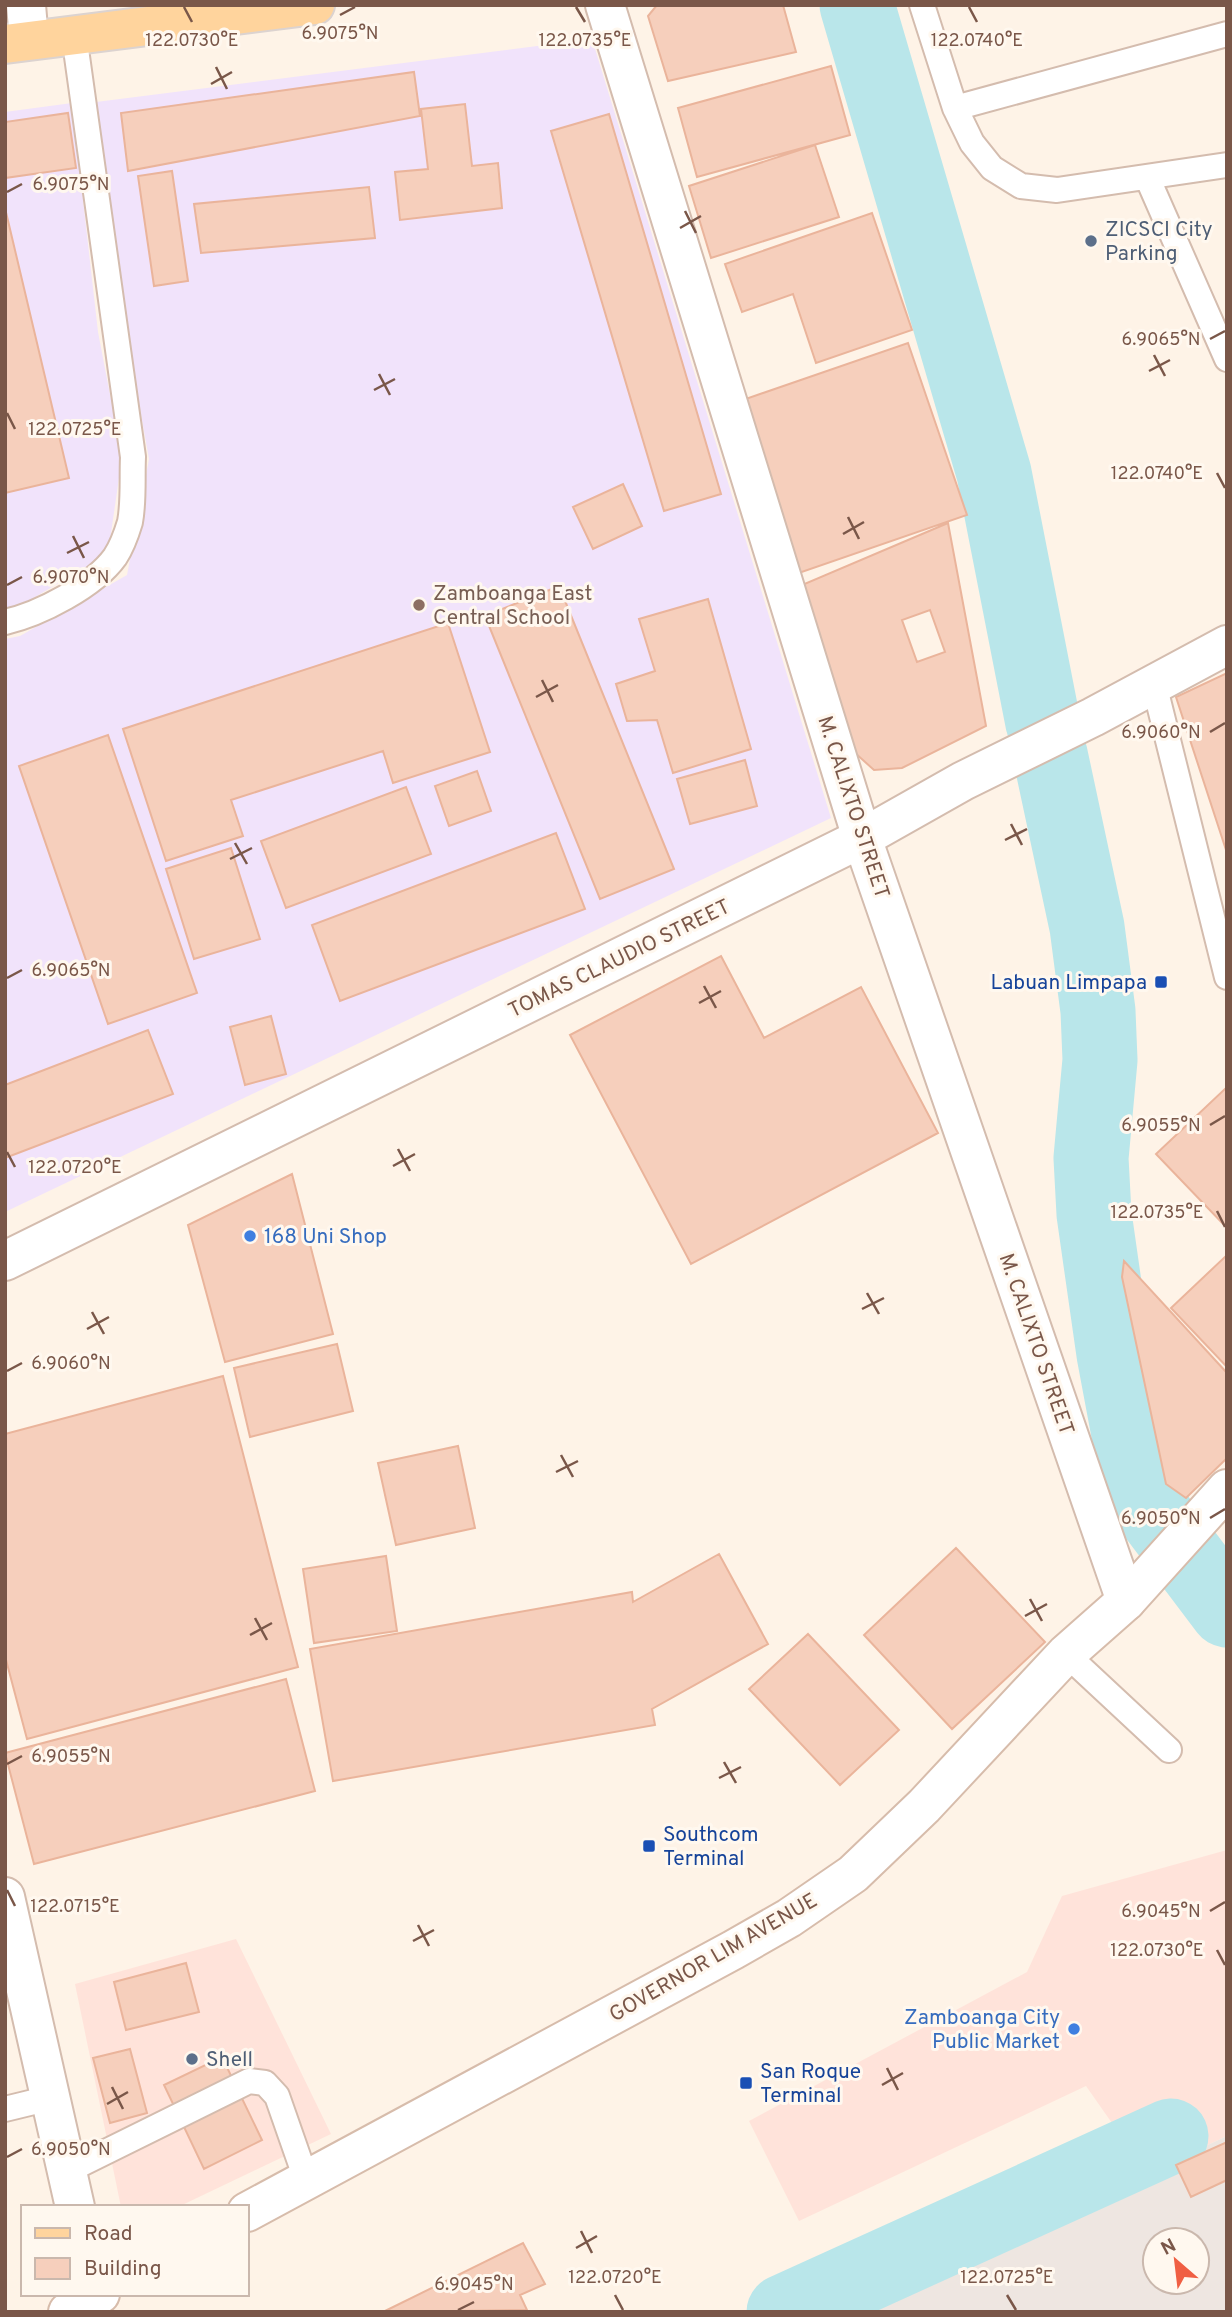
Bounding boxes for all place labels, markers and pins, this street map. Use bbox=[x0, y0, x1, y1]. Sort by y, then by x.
place label: ZICSCI City Parking bbox=[1105, 217, 1213, 268]
marker: ZICSCI City Parking bbox=[1083, 233, 1099, 249]
place label: Zamboanga East Central School bbox=[433, 581, 592, 632]
marker: Zamboanga East Central School bbox=[411, 597, 427, 613]
place label: Labuan Limpapa bbox=[991, 970, 1147, 997]
marker: Labuan Limpapa bbox=[1153, 974, 1169, 990]
place label: 168 Uni Shop bbox=[264, 1224, 387, 1251]
marker: 168 Uni Shop bbox=[242, 1228, 258, 1244]
place label: Southcom Terminal bbox=[663, 1822, 758, 1873]
marker: Southcom Terminal bbox=[641, 1838, 657, 1854]
place label: Zamboanga City Public Market bbox=[904, 2005, 1060, 2056]
marker: Zamboanga City Public Market bbox=[1066, 2021, 1082, 2037]
place label: Shell bbox=[206, 2047, 253, 2074]
marker: Shell bbox=[184, 2051, 200, 2067]
place label: San Roque Terminal bbox=[760, 2059, 861, 2110]
marker: San Roque Terminal bbox=[738, 2075, 754, 2091]

